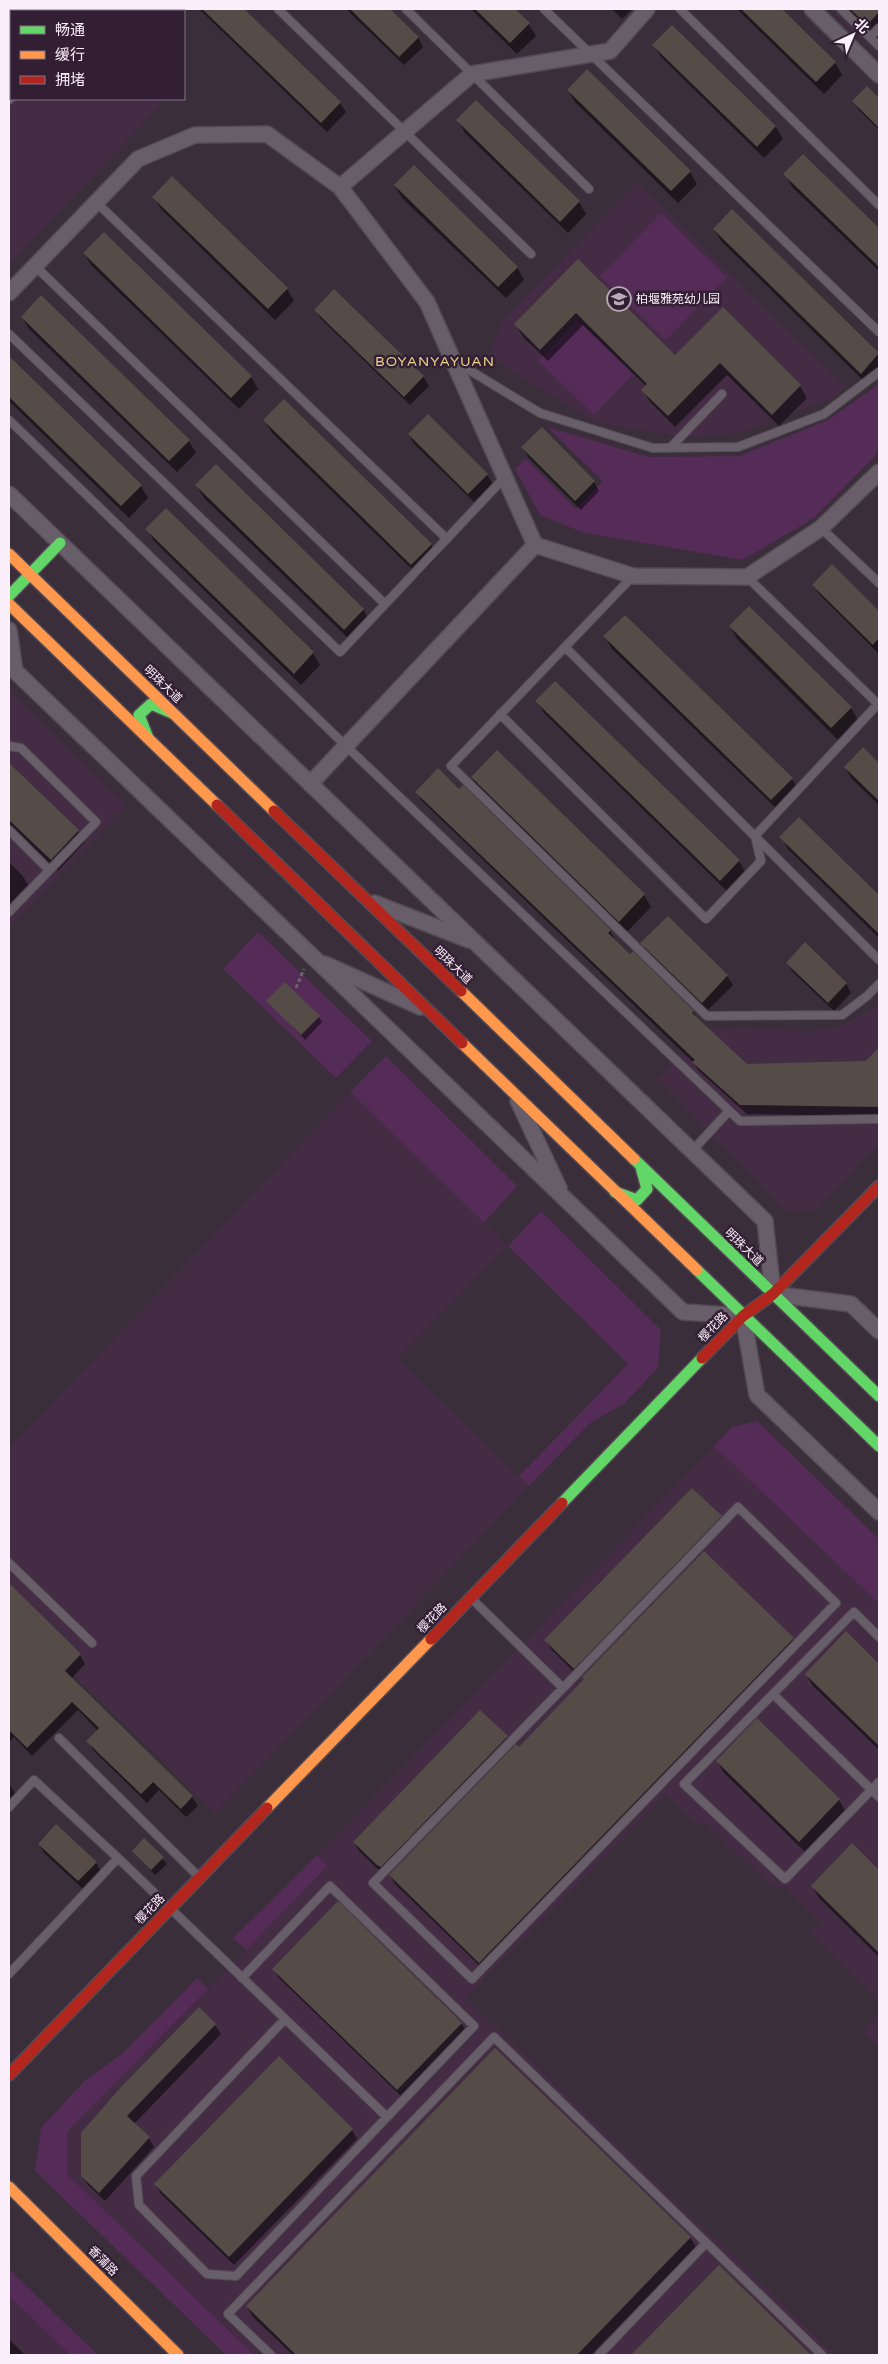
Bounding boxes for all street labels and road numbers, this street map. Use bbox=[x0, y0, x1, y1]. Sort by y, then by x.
street label: 明珠大道 bbox=[141, 662, 185, 706]
street label: 明珠大道 bbox=[431, 943, 475, 987]
street label: 明珠大道 bbox=[722, 1225, 766, 1269]
street label: 樱花路 bbox=[695, 1309, 731, 1345]
street label: 樱花路 bbox=[414, 1600, 450, 1636]
street label: 樱花路 bbox=[132, 1891, 168, 1927]
street label: 香蒲路 bbox=[85, 2243, 121, 2279]

